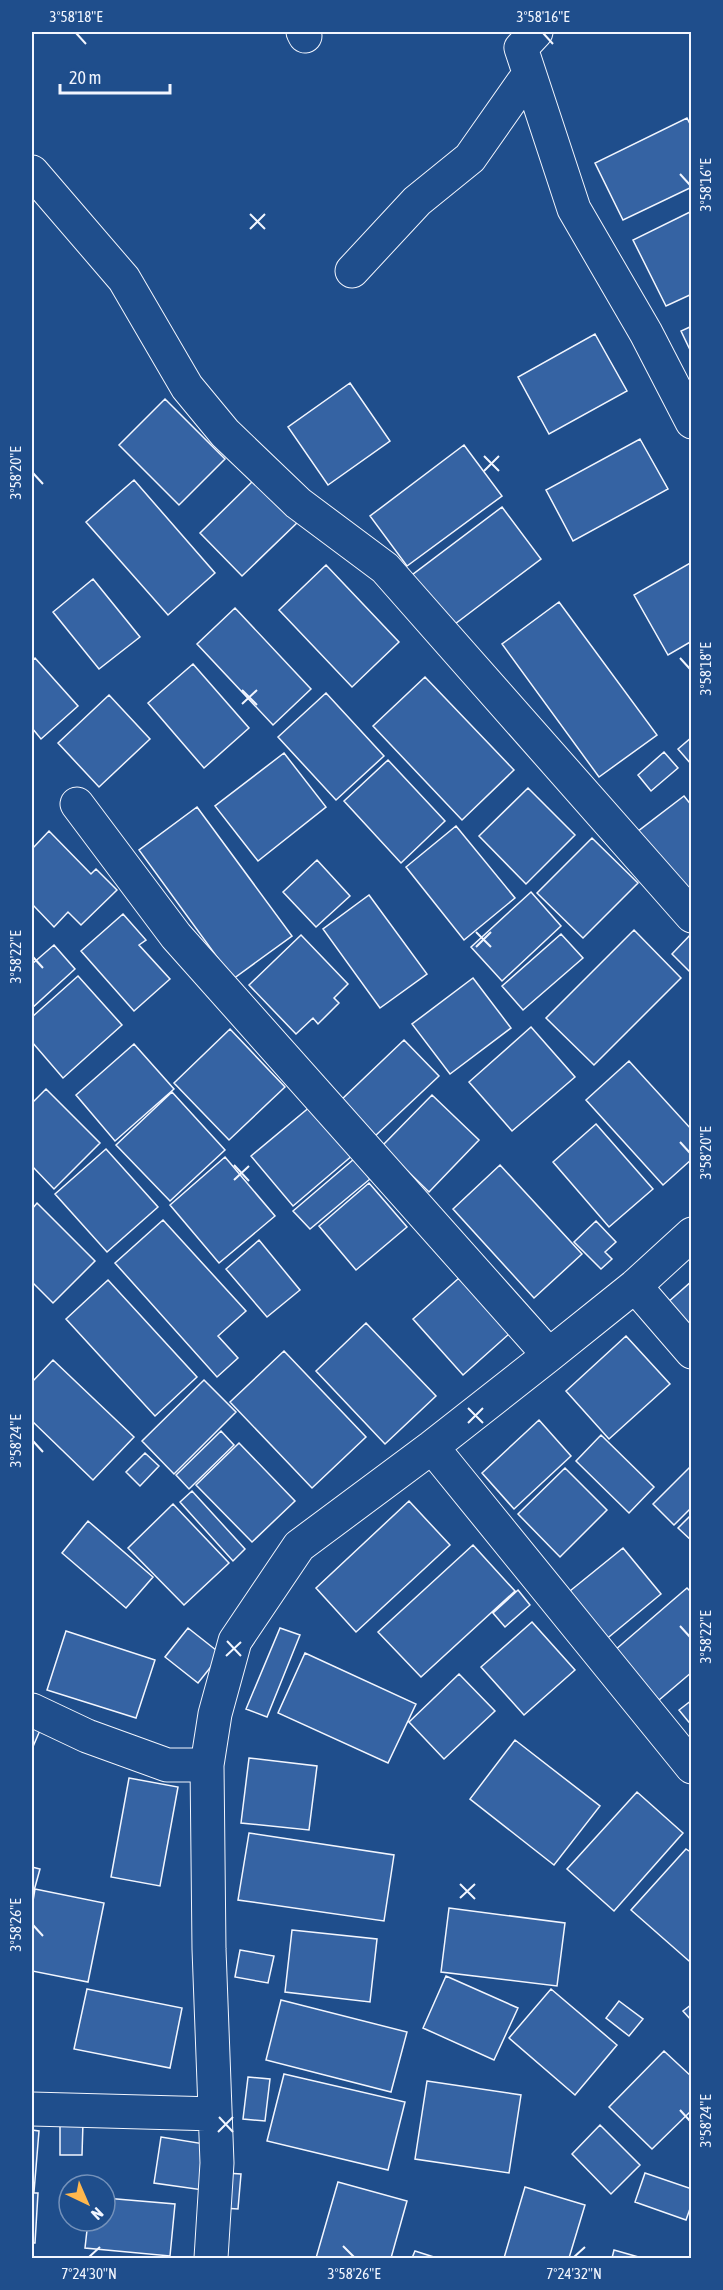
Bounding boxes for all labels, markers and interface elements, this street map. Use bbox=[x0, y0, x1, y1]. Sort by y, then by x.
text: 3°58'18"E bbox=[49, 8, 103, 25]
text: 3°58'16"E bbox=[516, 8, 570, 25]
scale bar bbox=[60, 57, 170, 95]
text: 20 m bbox=[69, 67, 101, 88]
text: 3°58'16"E bbox=[697, 158, 714, 212]
text: 3°58'20"E bbox=[7, 446, 24, 500]
text: 3°58'18"E bbox=[697, 642, 714, 696]
text: 3°58'22"E bbox=[7, 930, 24, 984]
text: 3°58'20"E bbox=[697, 1126, 714, 1180]
text: 3°58'24"E bbox=[7, 1414, 24, 1468]
text: 3°58'22"E bbox=[697, 1610, 714, 1664]
text: 3°58'26"E bbox=[7, 1898, 24, 1952]
text: 3°58'24"E bbox=[697, 2094, 714, 2148]
north arrow bbox=[57, 2173, 117, 2233]
text: N bbox=[88, 2204, 107, 2224]
text: 7°24'30"N bbox=[61, 2265, 117, 2282]
text: 3°58'26"E bbox=[327, 2265, 381, 2282]
text: 7°24'32"N bbox=[546, 2265, 602, 2282]

